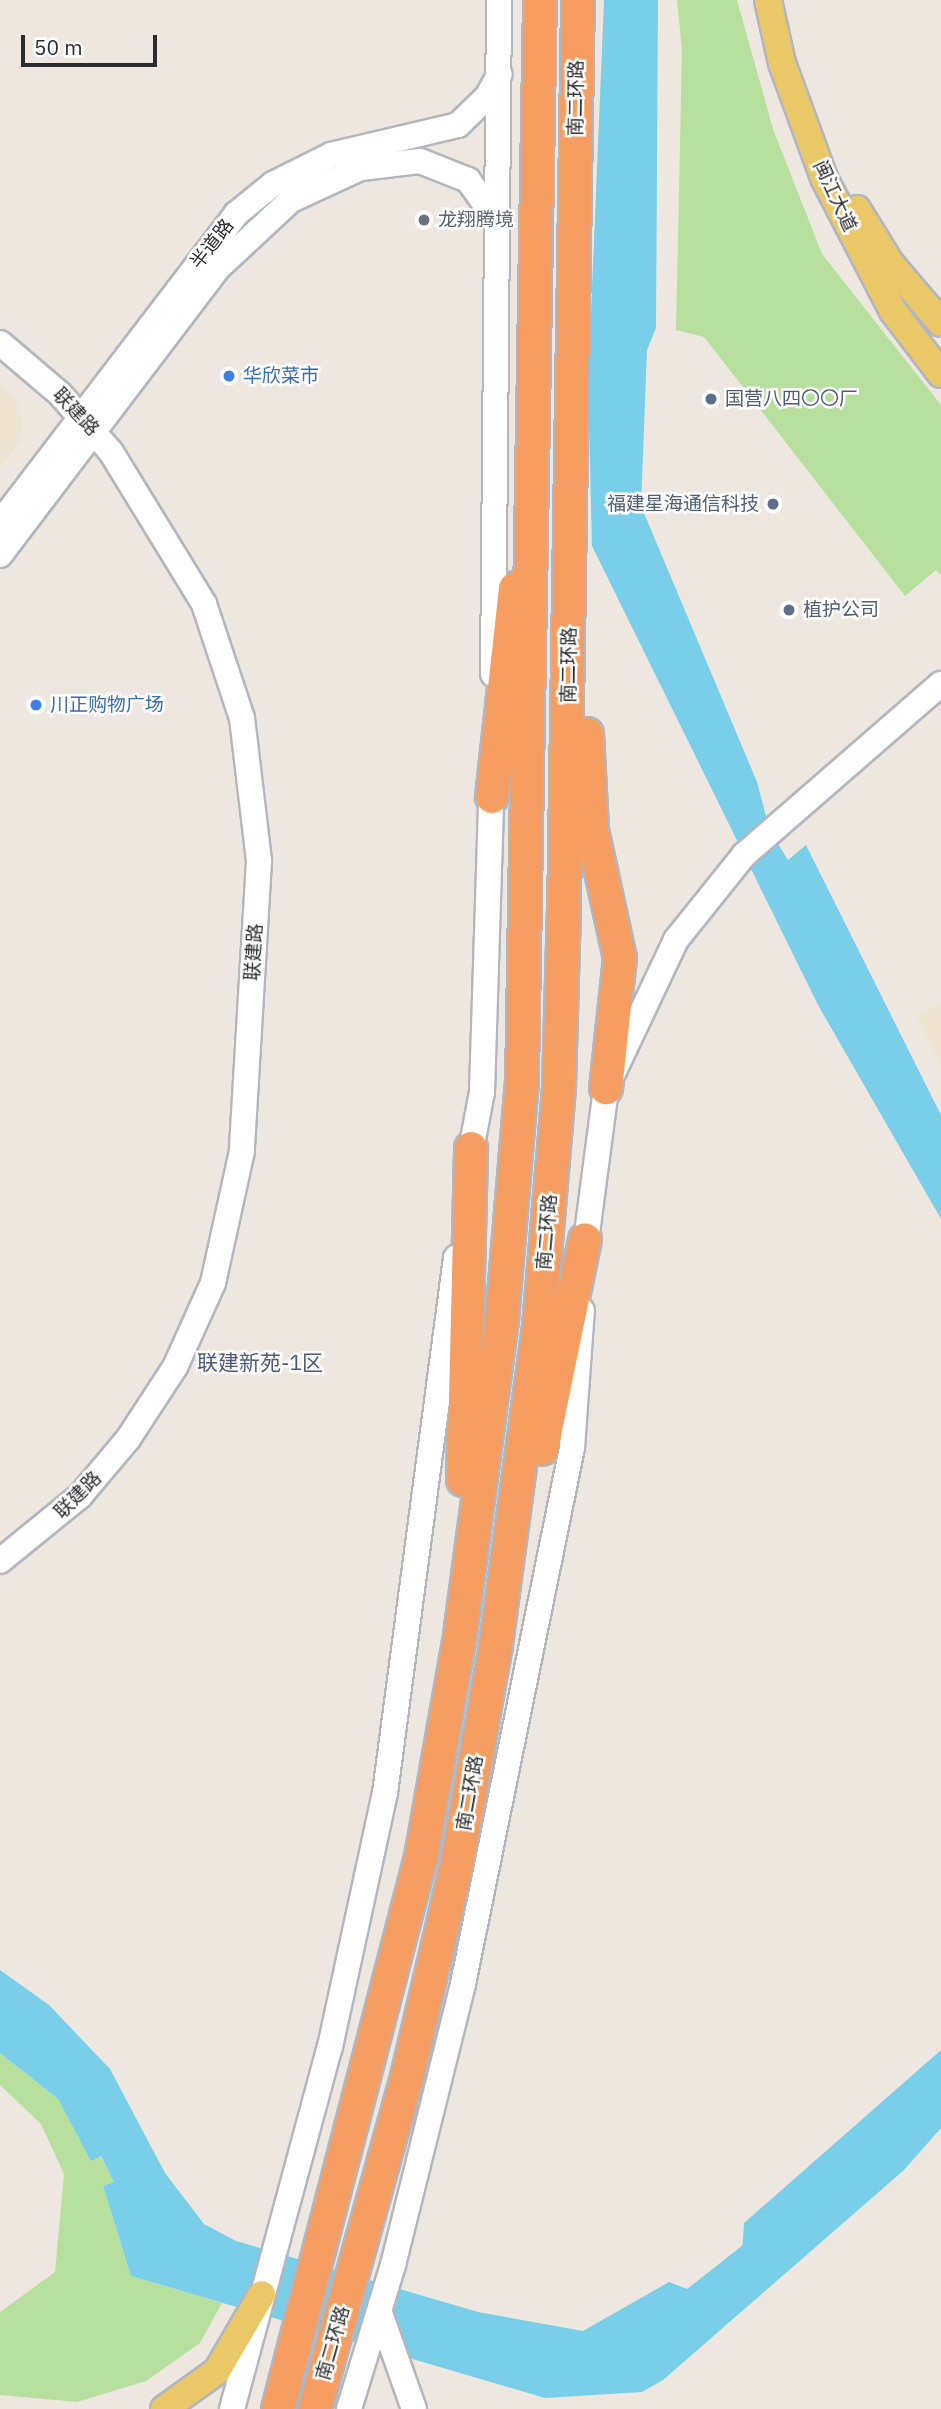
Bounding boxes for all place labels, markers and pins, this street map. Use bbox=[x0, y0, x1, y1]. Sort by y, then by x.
place label: 龙翔腾境 bbox=[438, 209, 514, 231]
marker: 龙翔腾境 bbox=[416, 212, 432, 228]
place label: 华欣菜市 bbox=[243, 365, 319, 387]
marker: 华欣菜市 bbox=[221, 368, 237, 384]
place label: 国营八四〇〇厂 bbox=[725, 388, 858, 410]
marker: 国营八四〇〇厂 bbox=[703, 391, 719, 407]
place label: 福建星海通信科技 bbox=[607, 493, 759, 515]
marker: 福建星海通信科技 bbox=[765, 496, 781, 512]
place label: 植护公司 bbox=[803, 599, 879, 621]
marker: 植护公司 bbox=[781, 602, 797, 618]
place label: 川正购物广场 bbox=[50, 694, 164, 716]
marker: 川正购物广场 bbox=[28, 697, 44, 713]

